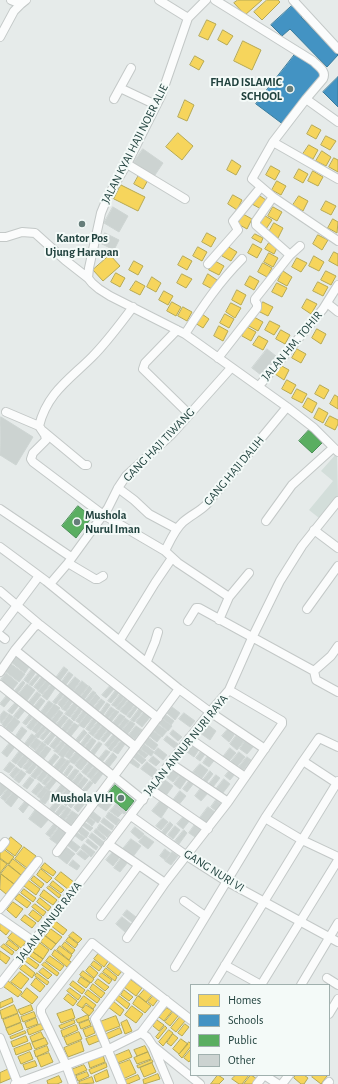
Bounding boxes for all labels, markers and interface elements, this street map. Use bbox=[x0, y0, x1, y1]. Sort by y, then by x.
place label: FHAD ISLAMIC SCHOOL bbox=[210, 75, 282, 103]
street label: JALAN KYAI HAJI NOER ALIE bbox=[99, 82, 171, 206]
marker: FHAD ISLAMIC SCHOOL bbox=[285, 84, 295, 94]
marker: Kantor Pos Ujung Harapan bbox=[77, 219, 87, 229]
place label: Kantor Pos Ujung Harapan bbox=[45, 231, 119, 259]
street label: JALAN HM. TOHIR bbox=[259, 308, 325, 384]
street label: GANG HAJI TIWANG bbox=[120, 405, 198, 485]
street label: GANG HAJI DALIH bbox=[201, 433, 267, 509]
place label: Mushola Nurul Iman bbox=[85, 508, 140, 536]
marker: Mushola Nurul Iman bbox=[72, 517, 82, 527]
street label: JALAN ANNUR NURI RAYA bbox=[141, 692, 231, 798]
place label: Mushola VIH bbox=[51, 791, 113, 805]
marker: Mushola VIH bbox=[116, 793, 126, 803]
street label: GANG NURI VI bbox=[181, 847, 247, 895]
street label: JALAN ANNUR RAYA bbox=[13, 879, 85, 965]
legend bbox=[190, 984, 330, 1076]
text: Homes bbox=[228, 994, 261, 1006]
text: Schools bbox=[228, 1014, 263, 1026]
text: Public bbox=[228, 1034, 257, 1046]
text: Other bbox=[228, 1054, 255, 1066]

